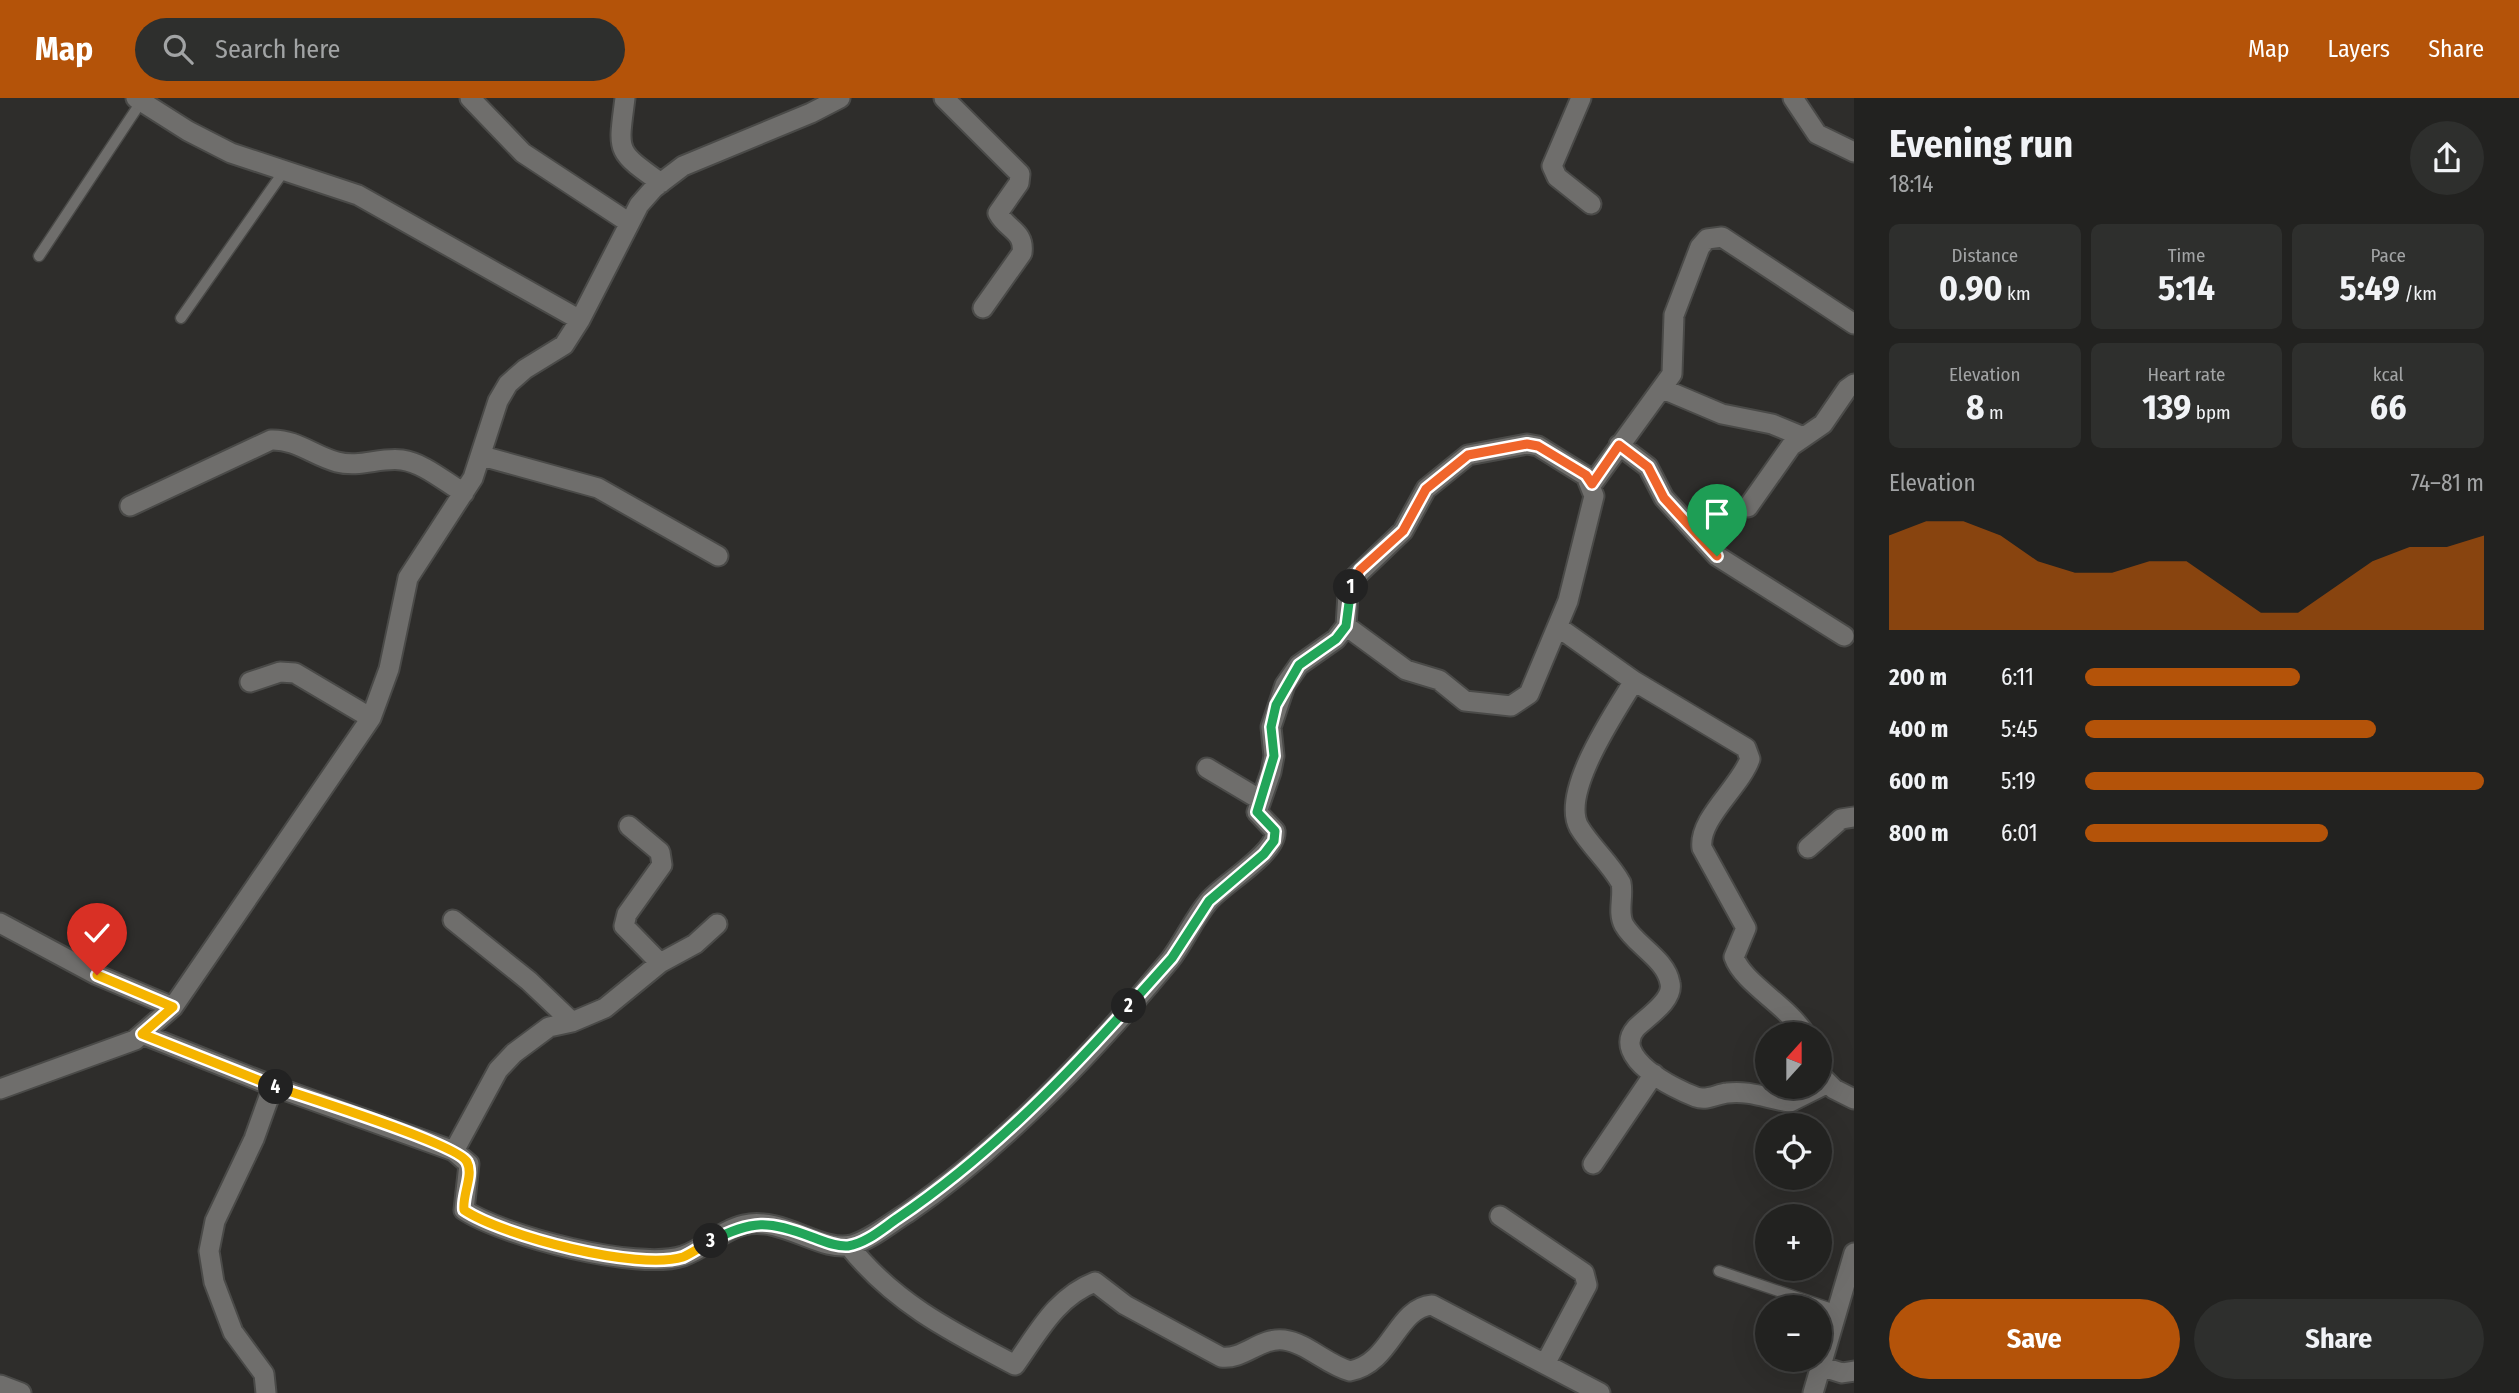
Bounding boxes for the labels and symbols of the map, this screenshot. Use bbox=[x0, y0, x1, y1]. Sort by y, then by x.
pin bbox=[1687, 484, 1747, 556]
pin: 1 bbox=[1334, 570, 1368, 604]
pin bbox=[67, 903, 127, 975]
pin: 2 bbox=[1112, 988, 1146, 1024]
north arrow bbox=[1755, 1022, 1832, 1099]
pin: 4 bbox=[258, 1070, 294, 1104]
pin: 3 bbox=[694, 1224, 728, 1258]

